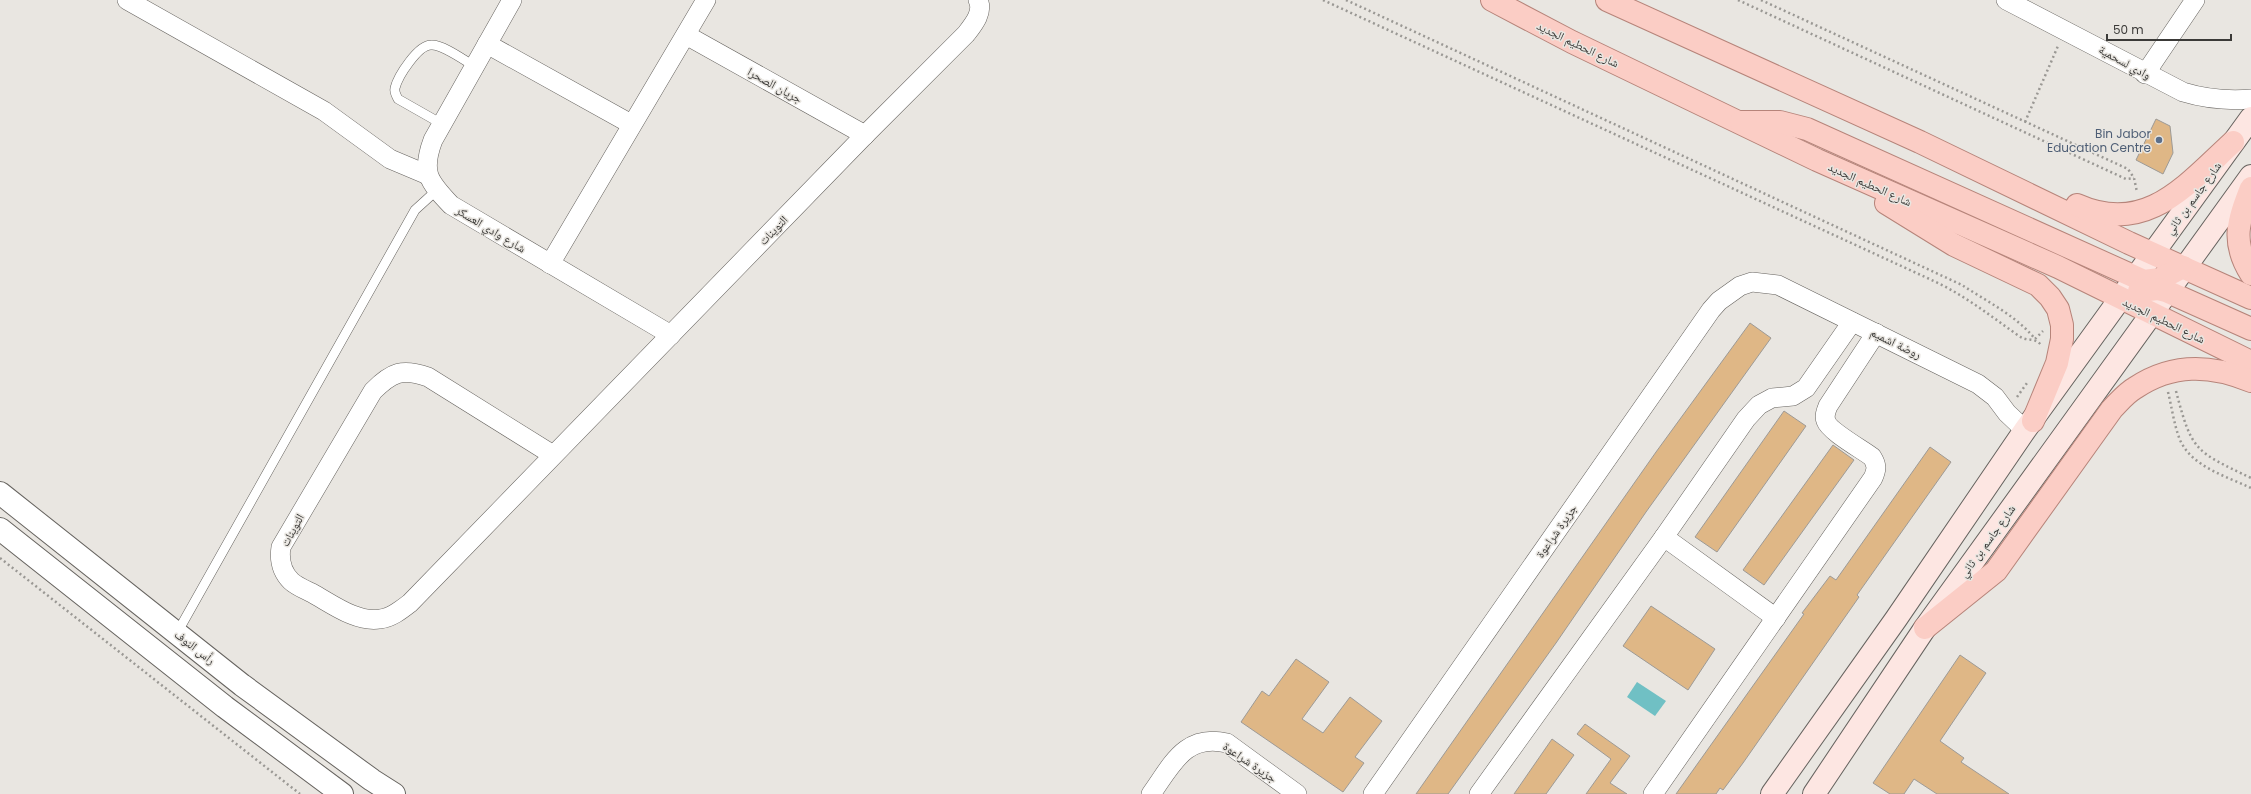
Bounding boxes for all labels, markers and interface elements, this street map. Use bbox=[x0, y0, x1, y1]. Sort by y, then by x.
scale bar bbox=[2107, 16, 2231, 42]
street label: شارع الحطيم الجديد bbox=[1534, 17, 1622, 71]
text: 50 m bbox=[2113, 21, 2144, 38]
street label: وادي لسحمية bbox=[2095, 41, 2154, 85]
street label: جريان الصحرا bbox=[745, 63, 806, 107]
place label: Bin Jabor Education Centre bbox=[2047, 125, 2152, 156]
marker: Bin Jabor Education Centre bbox=[2154, 135, 2164, 145]
street label: شارع الحطيم الجديد bbox=[1826, 158, 1915, 210]
street label: شارع جاسم بن ثاني bbox=[2161, 158, 2227, 239]
street label: شارع وادي العسكر bbox=[451, 201, 529, 258]
street label: التوينات bbox=[755, 211, 791, 249]
street label: شارع الحطيم الجديد bbox=[2120, 293, 2208, 347]
street label: روضة اشميم bbox=[1868, 323, 1925, 363]
street label: جزيرة شراعوة bbox=[1531, 501, 1581, 561]
street label: شارع جاسم بن ثاني bbox=[1955, 501, 2021, 582]
street label: التوينات bbox=[276, 510, 308, 550]
street label: رأس النوف bbox=[171, 626, 219, 669]
street label: جزيرة شراعوة bbox=[1220, 738, 1281, 787]

